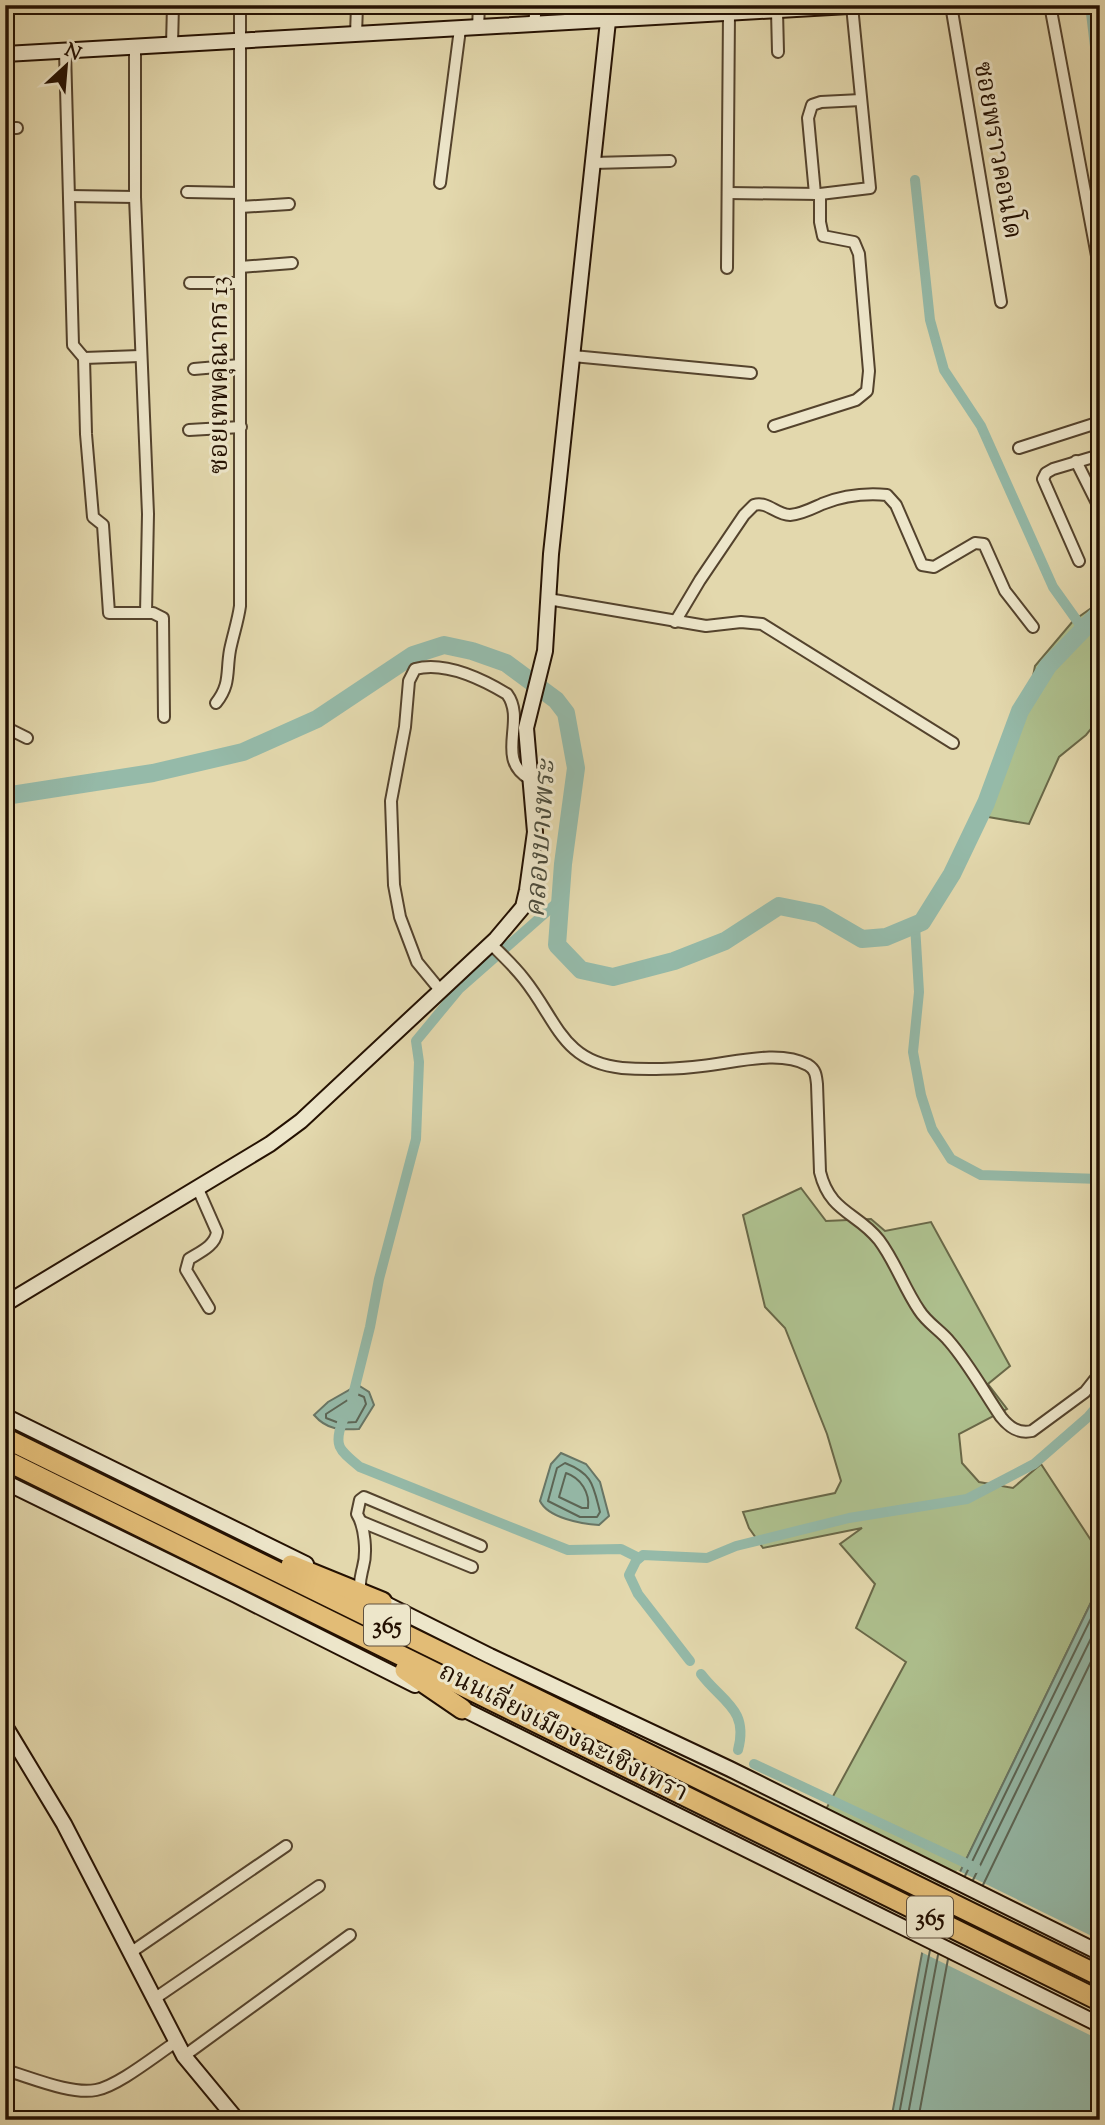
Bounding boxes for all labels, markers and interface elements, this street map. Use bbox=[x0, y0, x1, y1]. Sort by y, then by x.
north arrow bbox=[32, 32, 102, 102]
text: N bbox=[60, 38, 85, 68]
street label: ซอยพราวคอนโด bbox=[963, 58, 1032, 242]
street label: ซอยเทพคุณากร 13 bbox=[202, 276, 239, 474]
water label: คลองบางพระ bbox=[517, 757, 568, 919]
road number: 365 bbox=[364, 1604, 410, 1646]
street label: ถนนเลี่ยงเมืองฉะเชิงเทรา bbox=[432, 1652, 695, 1812]
road number: 365 bbox=[907, 1896, 953, 1938]

